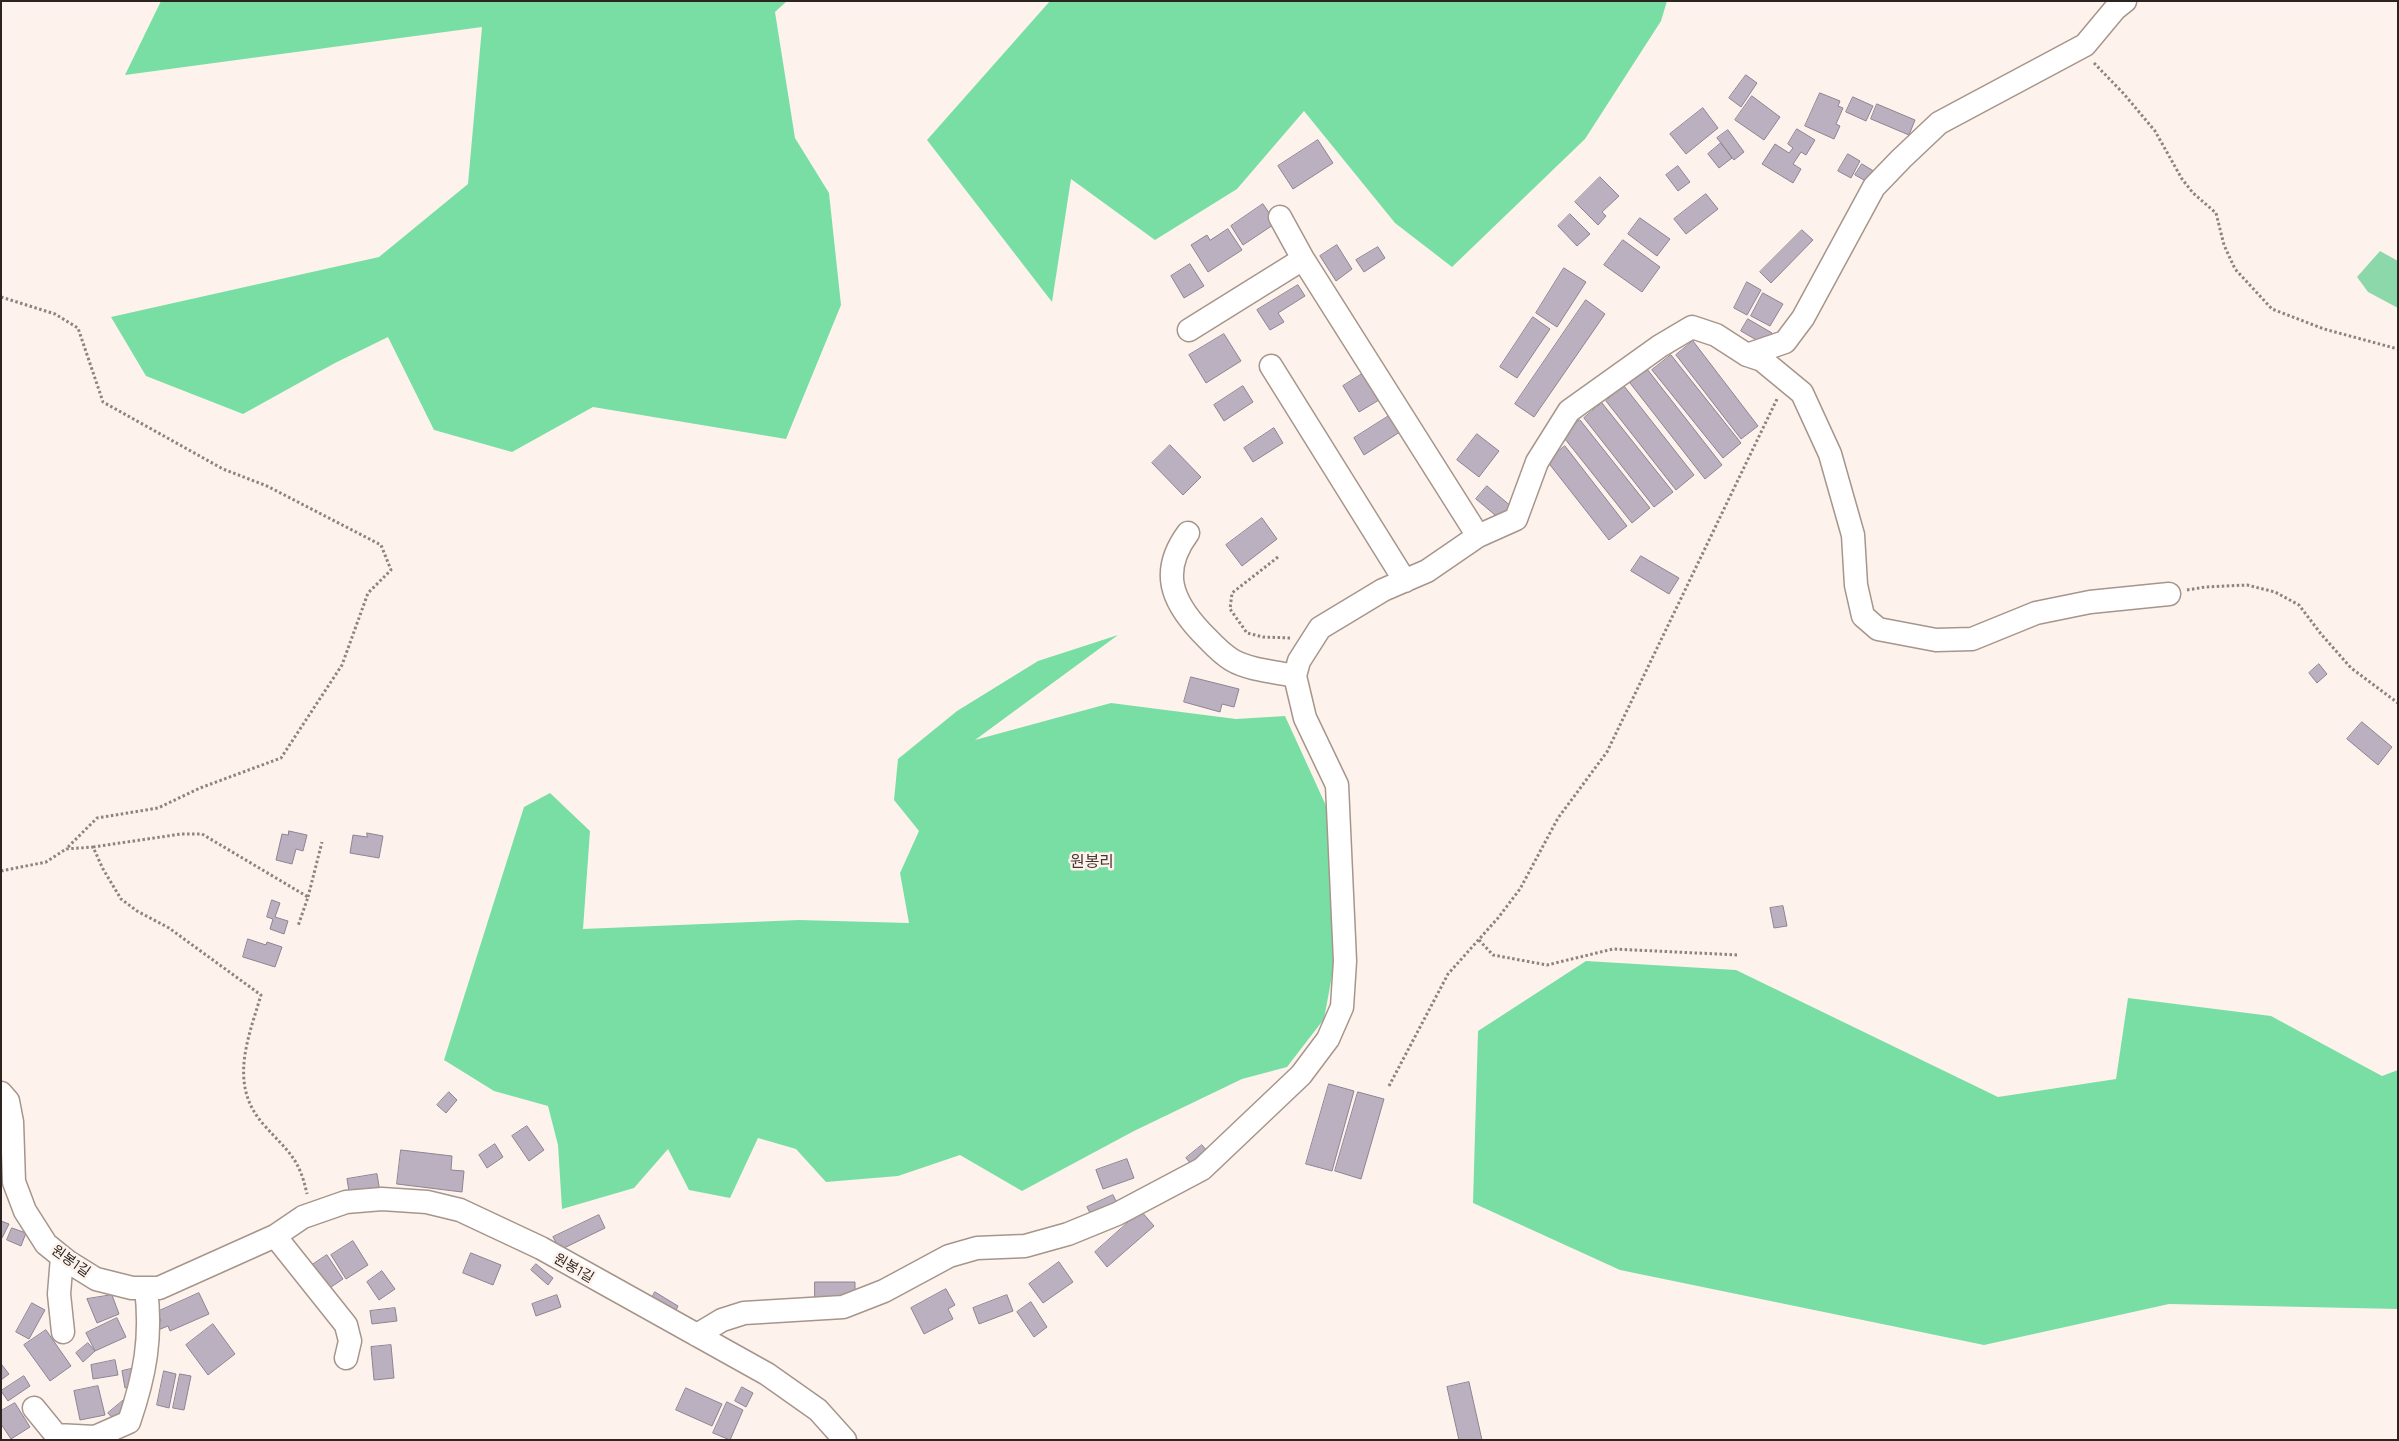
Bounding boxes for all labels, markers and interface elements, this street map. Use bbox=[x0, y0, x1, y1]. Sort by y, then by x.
district label: 원봉리 bbox=[1070, 852, 1114, 872]
street label: 원봉1길 bbox=[48, 1242, 94, 1280]
street label: 원봉1길 bbox=[551, 1250, 597, 1286]

